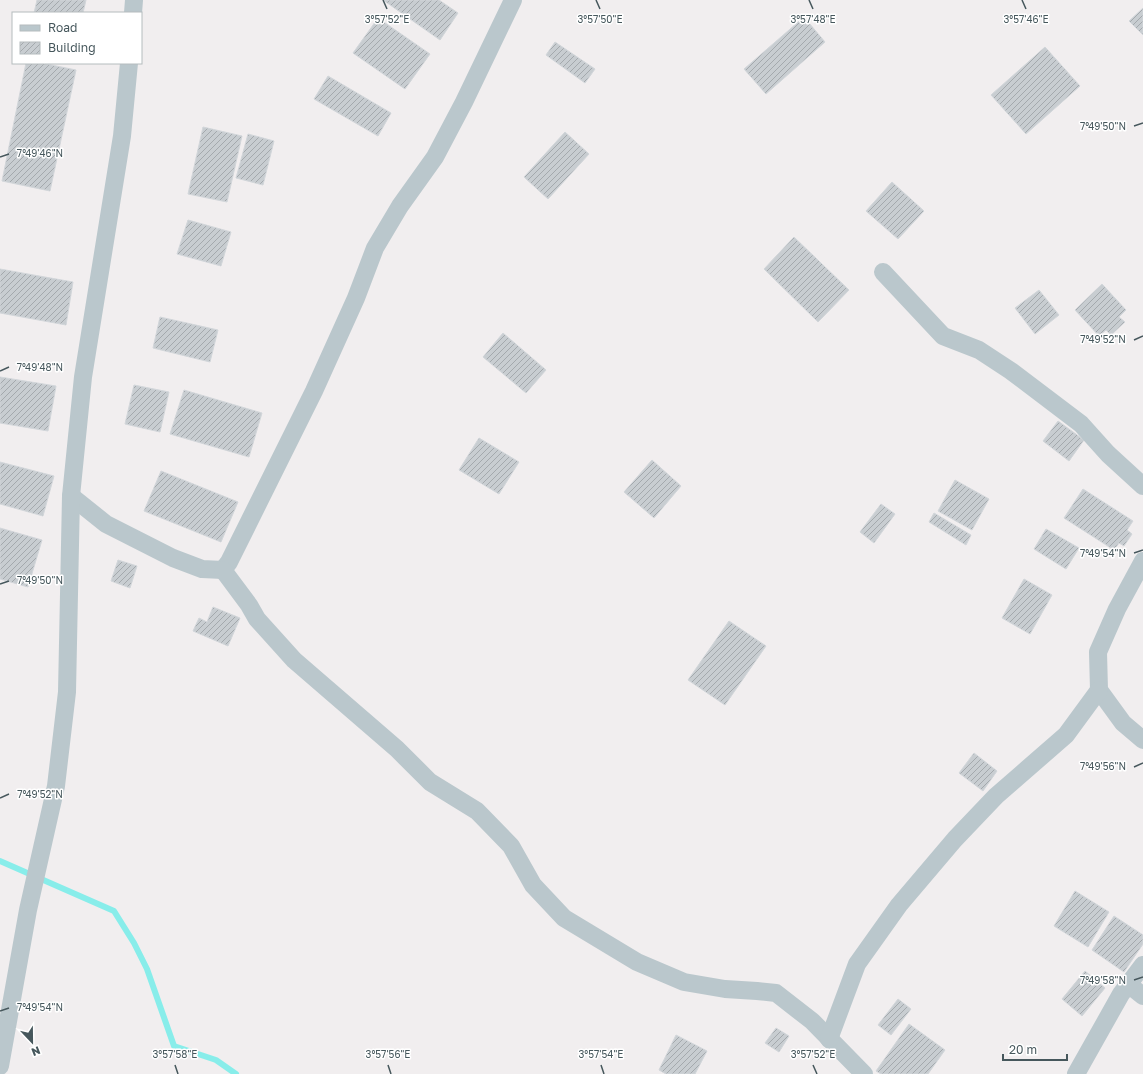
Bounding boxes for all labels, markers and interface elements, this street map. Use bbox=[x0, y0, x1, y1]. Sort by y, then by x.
legend bbox=[12, 12, 142, 64]
text: 3°57'52"E bbox=[365, 13, 409, 25]
text: 3°57'50"E bbox=[577, 13, 623, 25]
text: 3°57'48"E bbox=[790, 13, 836, 25]
text: 3°57'46"E bbox=[1003, 13, 1049, 25]
text: Road bbox=[48, 20, 77, 35]
text: Building bbox=[48, 40, 96, 55]
text: 7°49'50"N bbox=[1080, 120, 1126, 132]
text: 7°49'46"N bbox=[17, 147, 63, 159]
text: 7°49'52"N bbox=[1080, 333, 1126, 345]
text: 7°49'48"N bbox=[17, 361, 63, 373]
text: 7°49'54"N bbox=[1080, 547, 1126, 559]
text: 7°49'50"N bbox=[17, 574, 63, 586]
text: 7°49'56"N bbox=[1080, 760, 1126, 772]
text: 7°49'52"N bbox=[17, 788, 63, 800]
text: 7°49'58"N bbox=[1080, 974, 1126, 986]
text: 7°49'54"N bbox=[17, 1001, 63, 1013]
north arrow bbox=[12, 1022, 52, 1062]
scale bar bbox=[1003, 1036, 1067, 1062]
text: 20 m bbox=[1009, 1042, 1037, 1057]
text: N bbox=[30, 1044, 42, 1059]
text: 3°57'58"E bbox=[153, 1048, 197, 1060]
text: 3°57'56"E bbox=[366, 1048, 410, 1060]
text: 3°57'54"E bbox=[579, 1048, 623, 1060]
text: 3°57'52"E bbox=[791, 1048, 835, 1060]

